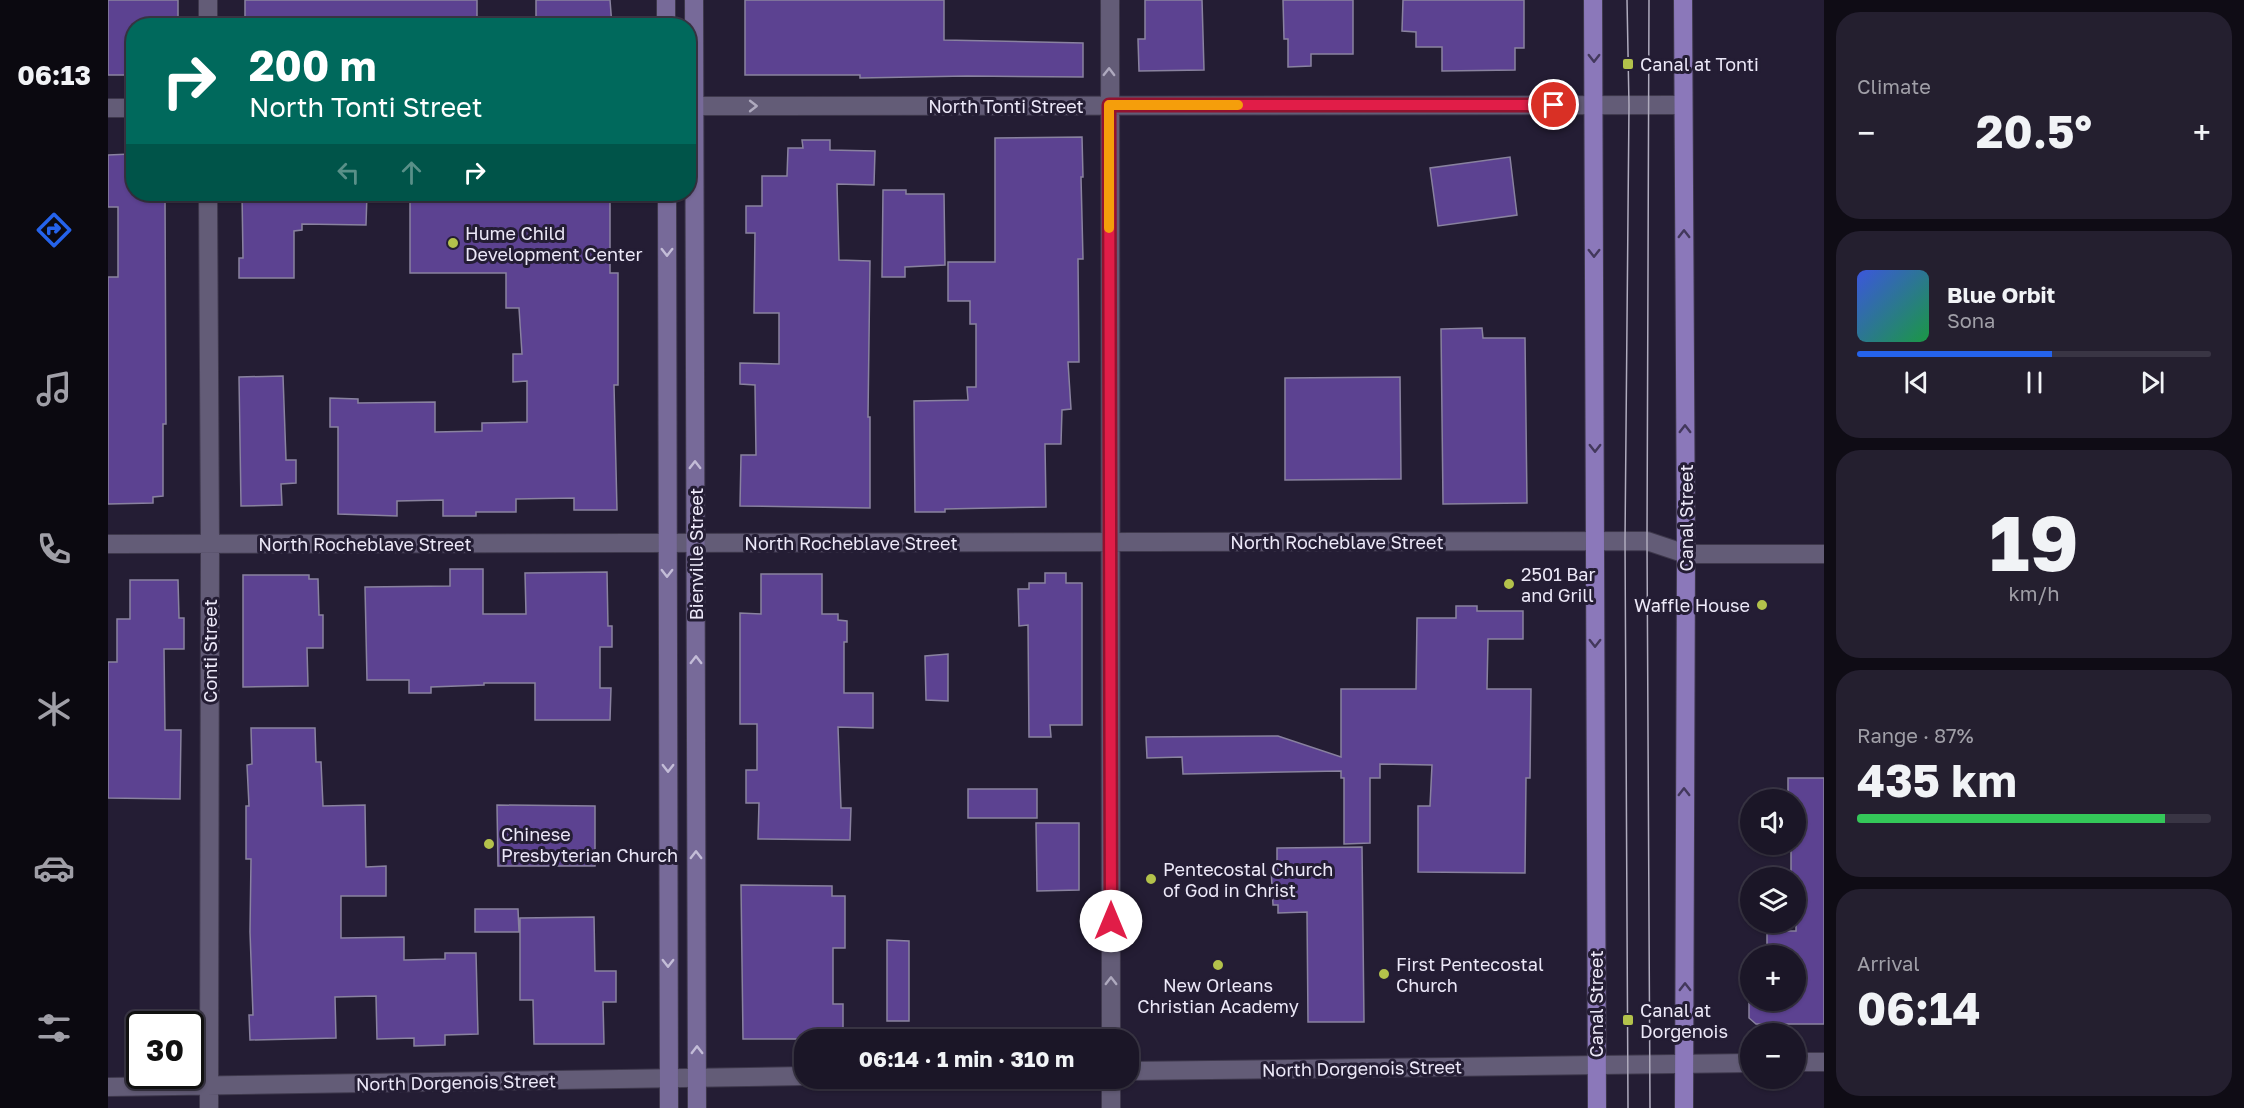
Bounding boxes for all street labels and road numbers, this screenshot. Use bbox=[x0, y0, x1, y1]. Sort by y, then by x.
street label: North Tonti Street bbox=[928, 95, 1084, 117]
street label: Canal Street bbox=[1675, 464, 1697, 572]
street label: Bienville Street bbox=[685, 488, 707, 620]
street label: North Rocheblave Street bbox=[1230, 531, 1444, 553]
street label: North Rocheblave Street bbox=[744, 532, 958, 554]
street label: North Rocheblave Street bbox=[258, 533, 472, 555]
street label: Conti Street bbox=[199, 599, 221, 703]
street label: Canal Street bbox=[1585, 950, 1607, 1058]
street label: North Dorgenois Street bbox=[1262, 1055, 1462, 1081]
street label: North Dorgenois Street bbox=[356, 1069, 556, 1095]

